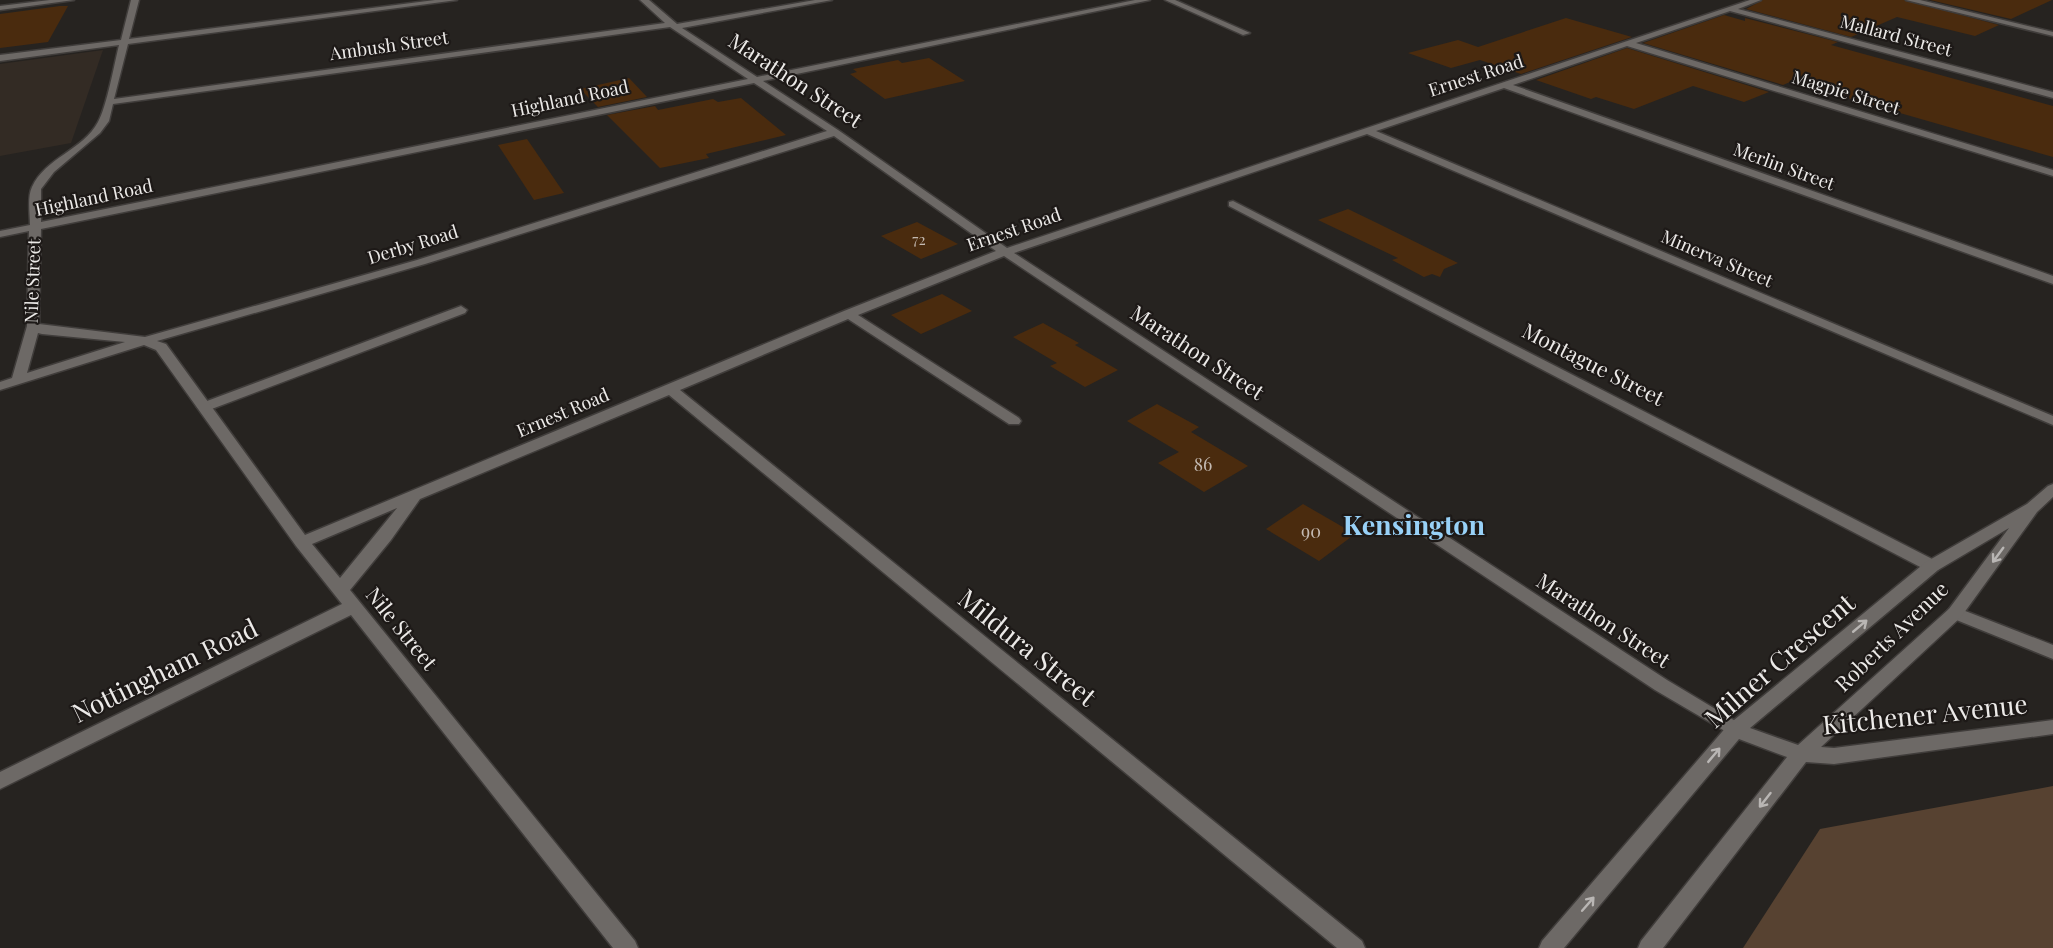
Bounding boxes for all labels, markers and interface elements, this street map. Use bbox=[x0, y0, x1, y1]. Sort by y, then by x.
street label: Mallard Street bbox=[1838, 9, 1955, 62]
street label: Ambush Street bbox=[327, 25, 450, 65]
street label: Marathon Street bbox=[724, 26, 869, 133]
street label: Ernest Road bbox=[1425, 48, 1527, 102]
street label: Magpie Street bbox=[1789, 64, 1904, 120]
street label: Highland Road bbox=[509, 74, 631, 122]
street label: Merlin Street bbox=[1730, 137, 1839, 196]
street label: Highland Road bbox=[33, 173, 155, 221]
street label: Ernest Road bbox=[963, 202, 1065, 256]
street label: Derby Road bbox=[364, 219, 462, 269]
street label: Minerva Street bbox=[1658, 224, 1777, 293]
house number: 72 bbox=[912, 229, 926, 249]
street label: Nile Street bbox=[19, 238, 45, 324]
street label: Marathon Street bbox=[1126, 298, 1271, 405]
street label: Montague Street bbox=[1518, 315, 1670, 411]
street label: Ernest Road bbox=[513, 382, 613, 442]
house number: 86 bbox=[1194, 452, 1212, 476]
district label: Kensington bbox=[1343, 506, 1486, 542]
house number: 90 bbox=[1301, 519, 1321, 543]
one-way arrow bbox=[1991, 547, 2004, 563]
street label: Marathon Street bbox=[1532, 566, 1677, 673]
street label: Roberts Avenue bbox=[1828, 574, 1953, 697]
street label: Mildura Street bbox=[952, 580, 1105, 714]
street label: Nile Street bbox=[361, 581, 445, 675]
street label: Milner Crescent bbox=[1697, 584, 1862, 735]
street label: Nottingham Road bbox=[65, 609, 263, 730]
one-way arrow bbox=[1852, 619, 1867, 633]
street label: Kitchener Avenue bbox=[1821, 685, 2029, 742]
one-way arrow bbox=[1708, 747, 1721, 763]
one-way arrow bbox=[1758, 792, 1771, 808]
one-way arrow bbox=[1581, 897, 1595, 912]

